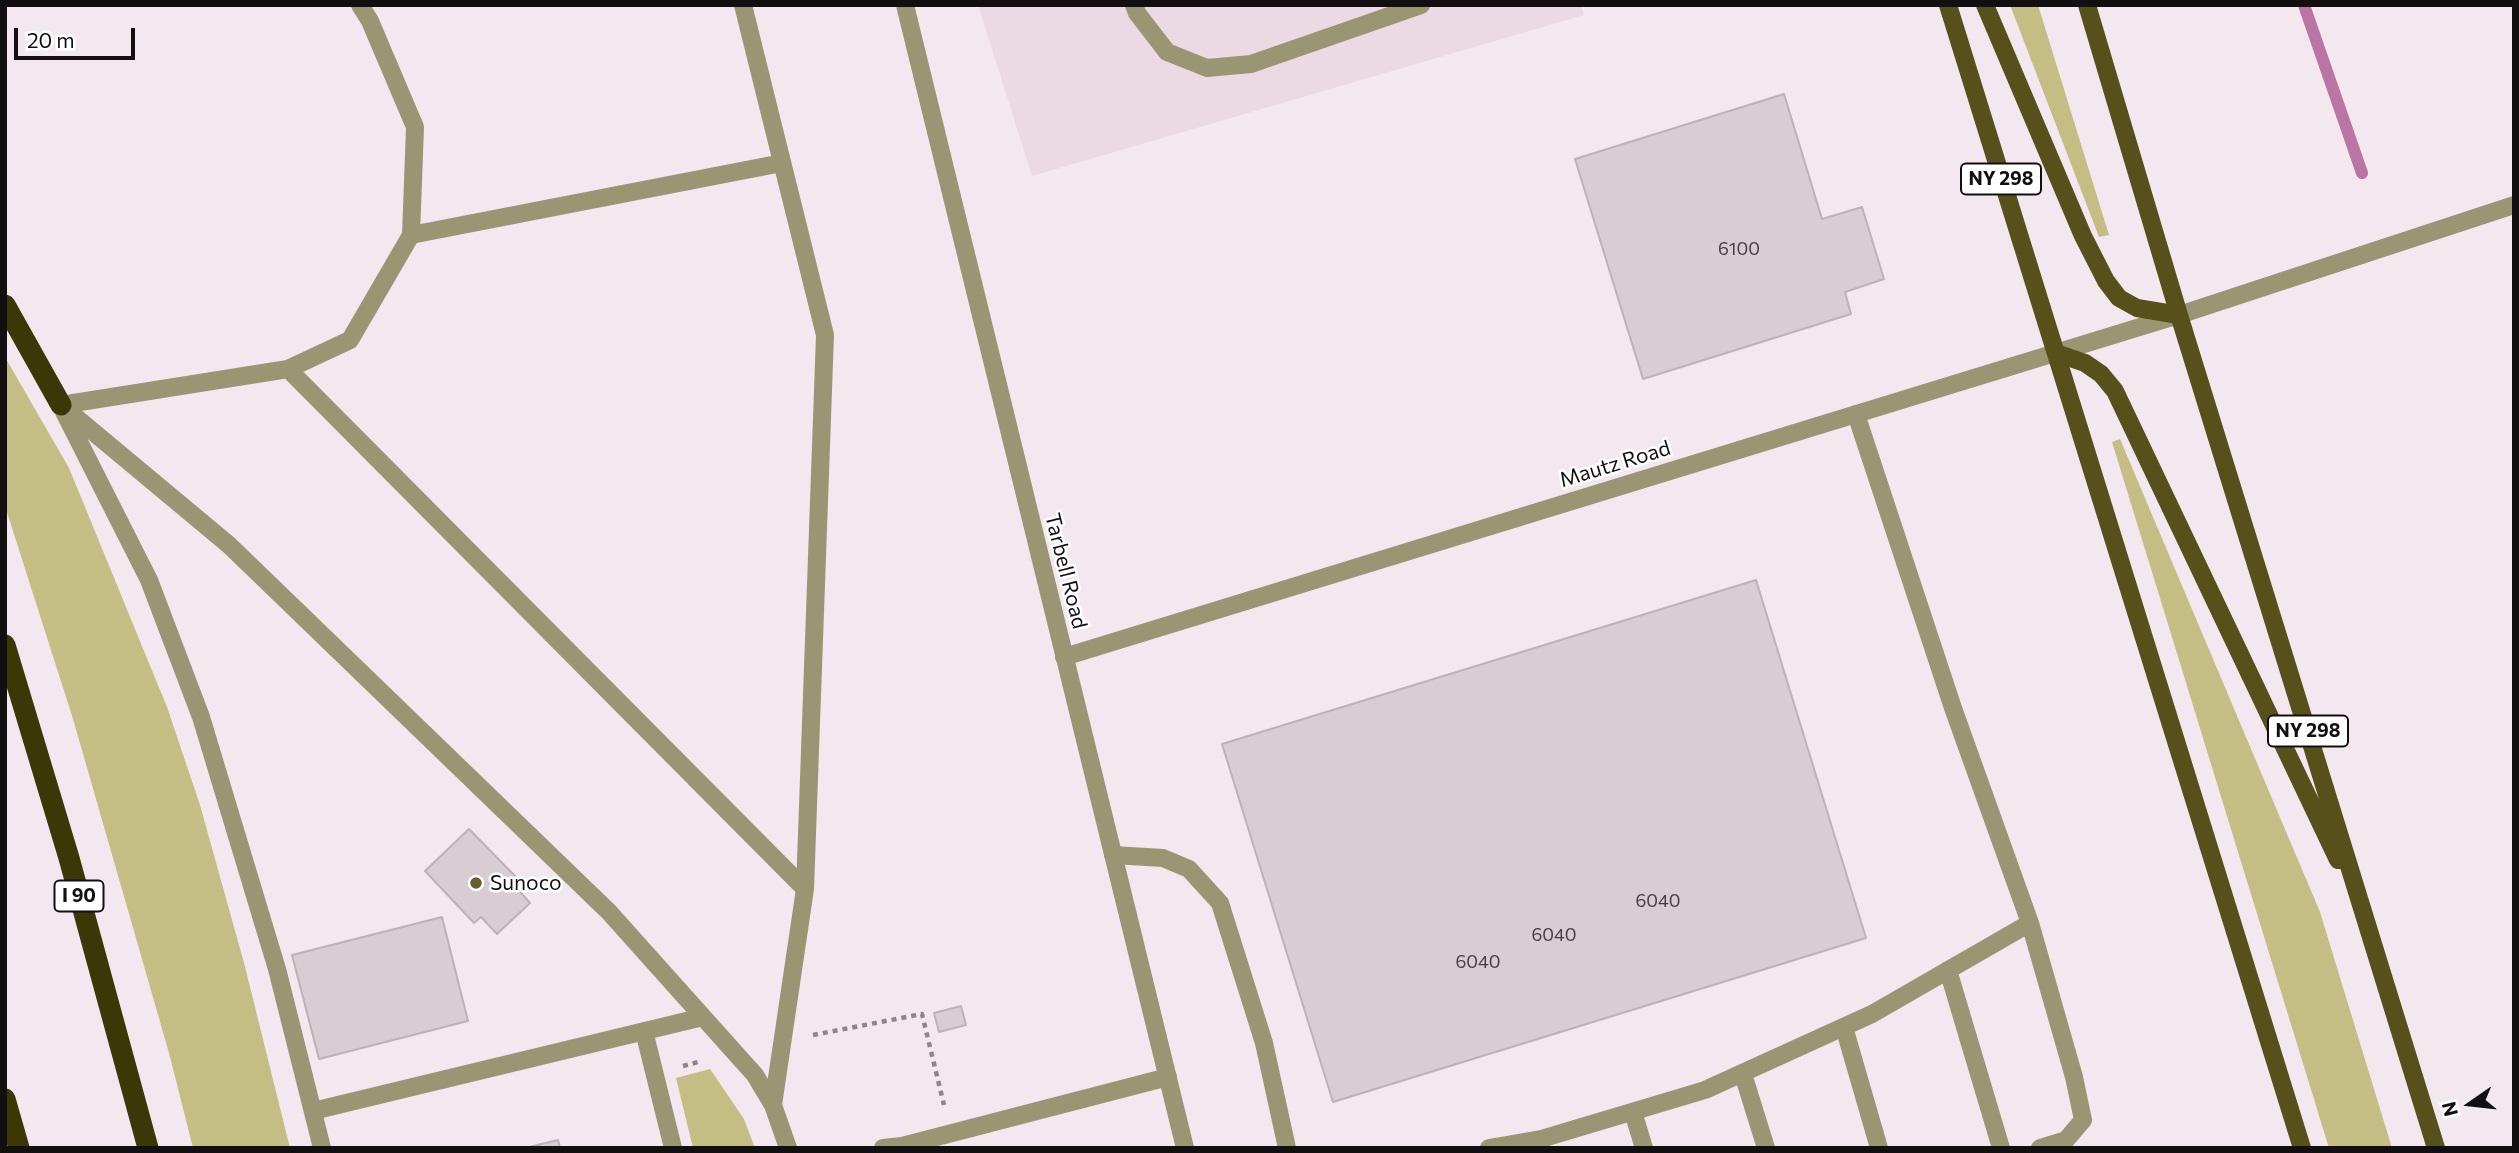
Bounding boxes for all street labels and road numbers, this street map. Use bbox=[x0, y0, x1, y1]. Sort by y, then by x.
road number: NY 298 bbox=[1961, 164, 2041, 195]
street label: Mautz Road bbox=[1556, 435, 1674, 493]
street label: Tarbell Road bbox=[1039, 511, 1093, 631]
road number: NY 298 bbox=[2268, 716, 2348, 746]
road number: I 90 bbox=[55, 880, 104, 912]

